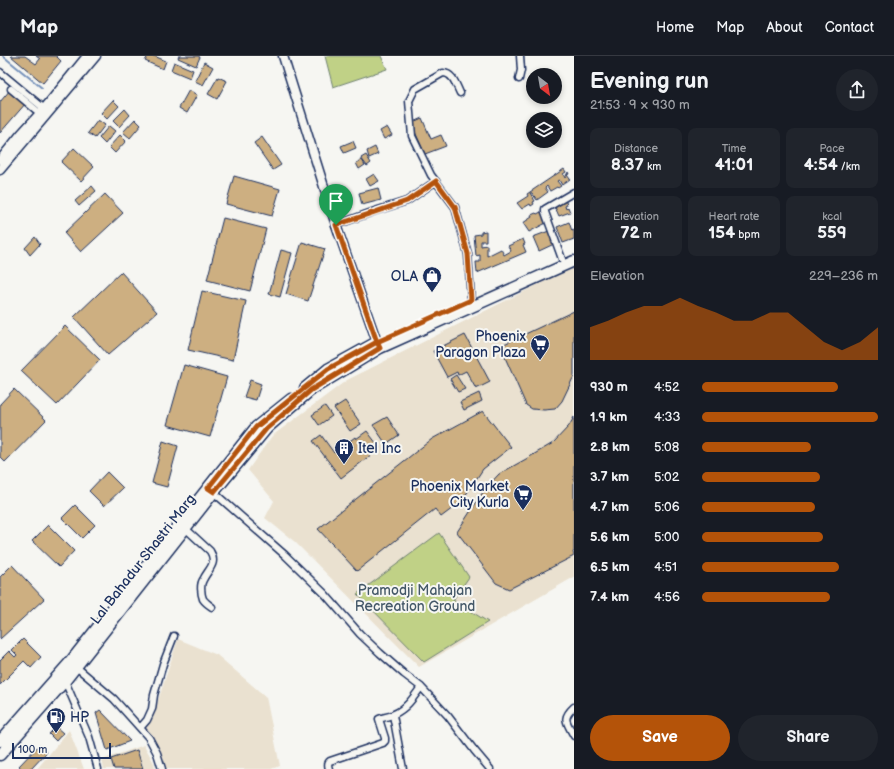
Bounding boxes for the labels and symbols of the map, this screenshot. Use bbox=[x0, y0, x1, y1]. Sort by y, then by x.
north arrow bbox=[526, 68, 562, 104]
pin bbox=[319, 184, 353, 225]
shop icon: OLA bbox=[421, 265, 443, 293]
place label: OLA bbox=[391, 268, 418, 285]
place label: Phoenix Paragon Plaza bbox=[435, 328, 526, 361]
supermarket icon: Phoenix Paragon Plaza bbox=[529, 333, 551, 361]
building icon: Itel Inc bbox=[333, 437, 355, 465]
place label: Itel Inc bbox=[358, 440, 401, 457]
place label: Phoenix Market City Kurla bbox=[410, 478, 510, 511]
supermarket icon: Phoenix Market City Kurla bbox=[512, 483, 534, 511]
street label: Lal Bahadur Shastri Marg bbox=[87, 491, 199, 627]
park label: Pramodji Mahajan Recreation Ground bbox=[355, 582, 475, 615]
fuel station icon: HP bbox=[45, 706, 67, 734]
place label: HP bbox=[70, 709, 89, 726]
scale bar bbox=[12, 741, 111, 760]

